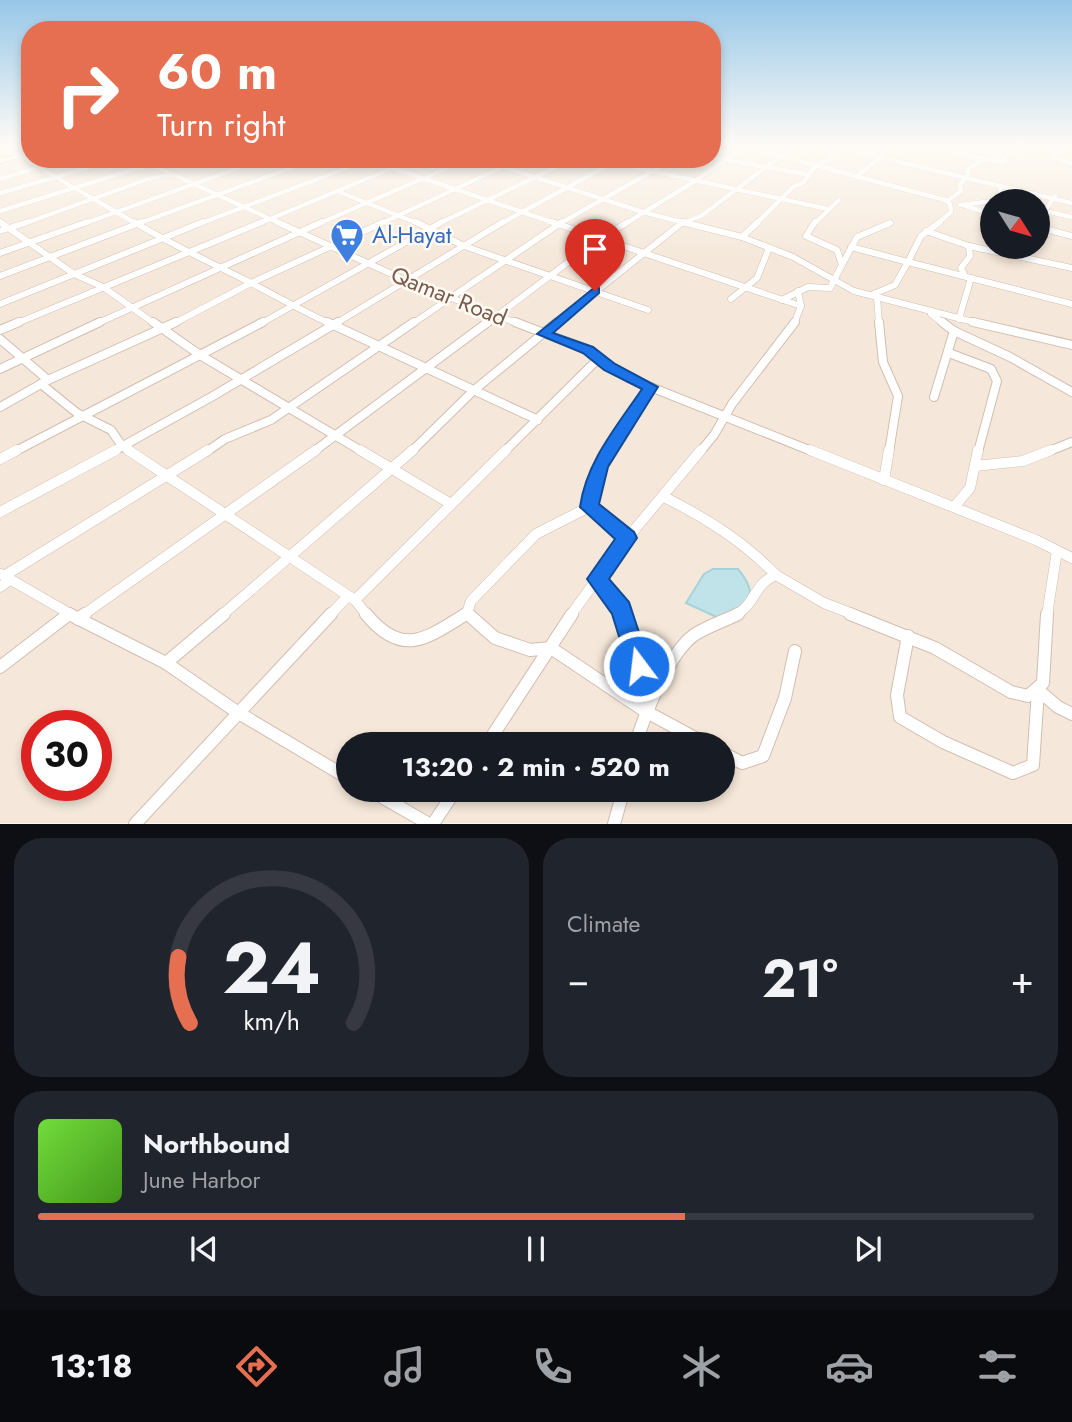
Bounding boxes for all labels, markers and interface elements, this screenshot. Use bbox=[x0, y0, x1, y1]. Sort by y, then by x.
text: 60 m bbox=[157, 37, 277, 107]
icon: right bbox=[42, 49, 133, 140]
text: Turn right bbox=[157, 102, 286, 148]
north arrow bbox=[980, 189, 1050, 259]
map controls bbox=[980, 189, 1050, 259]
supermarket icon: Al-Hayat bbox=[328, 216, 366, 265]
place label: Al-Hayat bbox=[372, 218, 452, 252]
pin bbox=[565, 219, 625, 291]
icon: arrive bbox=[576, 230, 614, 268]
street label: Qamar Road bbox=[386, 257, 512, 335]
position arrow bbox=[602, 629, 676, 703]
speed limit sign: 30 bbox=[21, 710, 112, 801]
text: 13:20 · 2 min · 520 m bbox=[401, 748, 670, 786]
text: Climate bbox=[567, 907, 640, 941]
text: 24 bbox=[222, 916, 321, 1021]
text: 21° bbox=[762, 941, 838, 1017]
text: − bbox=[567, 952, 589, 1007]
text: + bbox=[1011, 952, 1034, 1007]
text: km/h bbox=[243, 1003, 300, 1039]
text: Northbound bbox=[143, 1125, 290, 1163]
text: June Harbor bbox=[143, 1163, 260, 1197]
icon: previous bbox=[185, 1230, 223, 1268]
icon: pause bbox=[517, 1230, 555, 1268]
icon: next bbox=[849, 1230, 887, 1268]
icon: directions bbox=[232, 1342, 281, 1391]
icon: music bbox=[380, 1342, 429, 1391]
icon: phone bbox=[528, 1342, 577, 1391]
icon: climate bbox=[677, 1342, 726, 1391]
icon: car bbox=[825, 1342, 874, 1391]
icon: filters bbox=[973, 1342, 1022, 1391]
text: 13:18 bbox=[50, 1343, 132, 1389]

